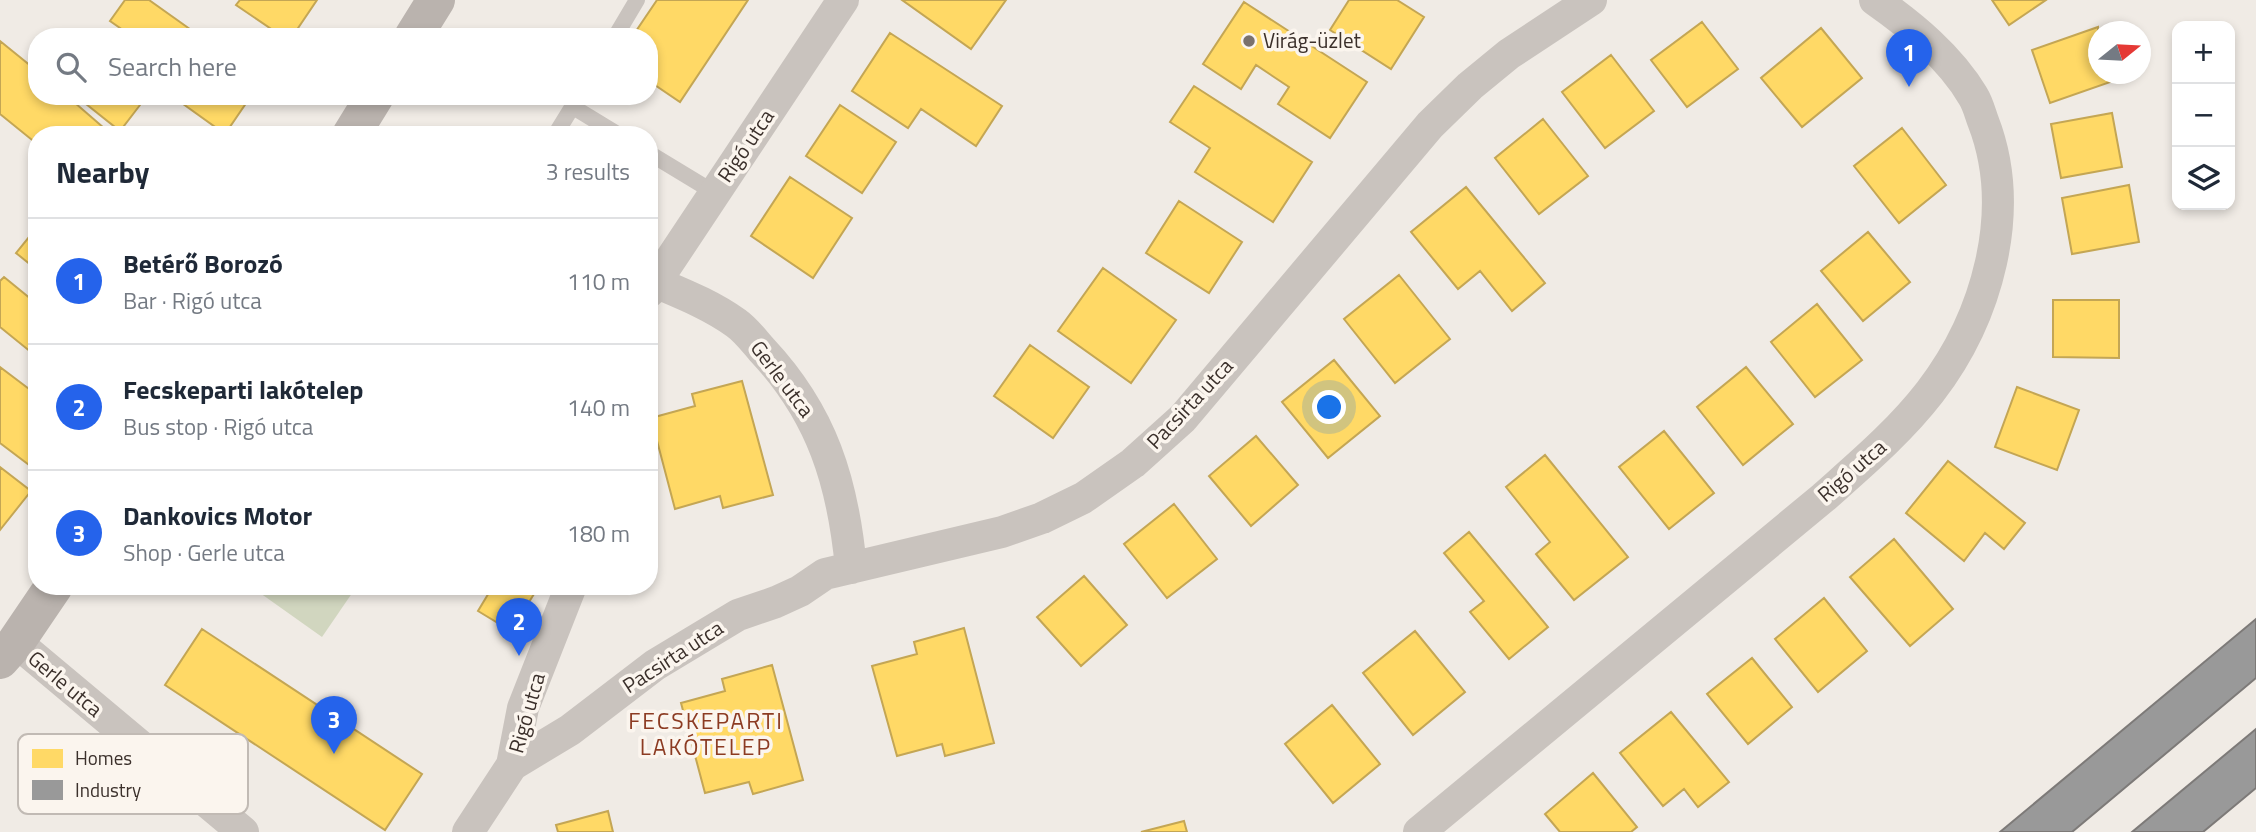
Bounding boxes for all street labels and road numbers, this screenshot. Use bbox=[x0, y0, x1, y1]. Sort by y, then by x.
street label: Rigó utca bbox=[709, 102, 782, 188]
street label: Gerle utca bbox=[743, 333, 823, 424]
street label: Pacsirta utca bbox=[1139, 350, 1240, 456]
street label: Rigó utca bbox=[1810, 431, 1893, 509]
street label: Pacsirta utca bbox=[616, 611, 730, 701]
street label: Gerle utca bbox=[21, 642, 110, 724]
street label: Rigó utca bbox=[499, 668, 553, 757]

